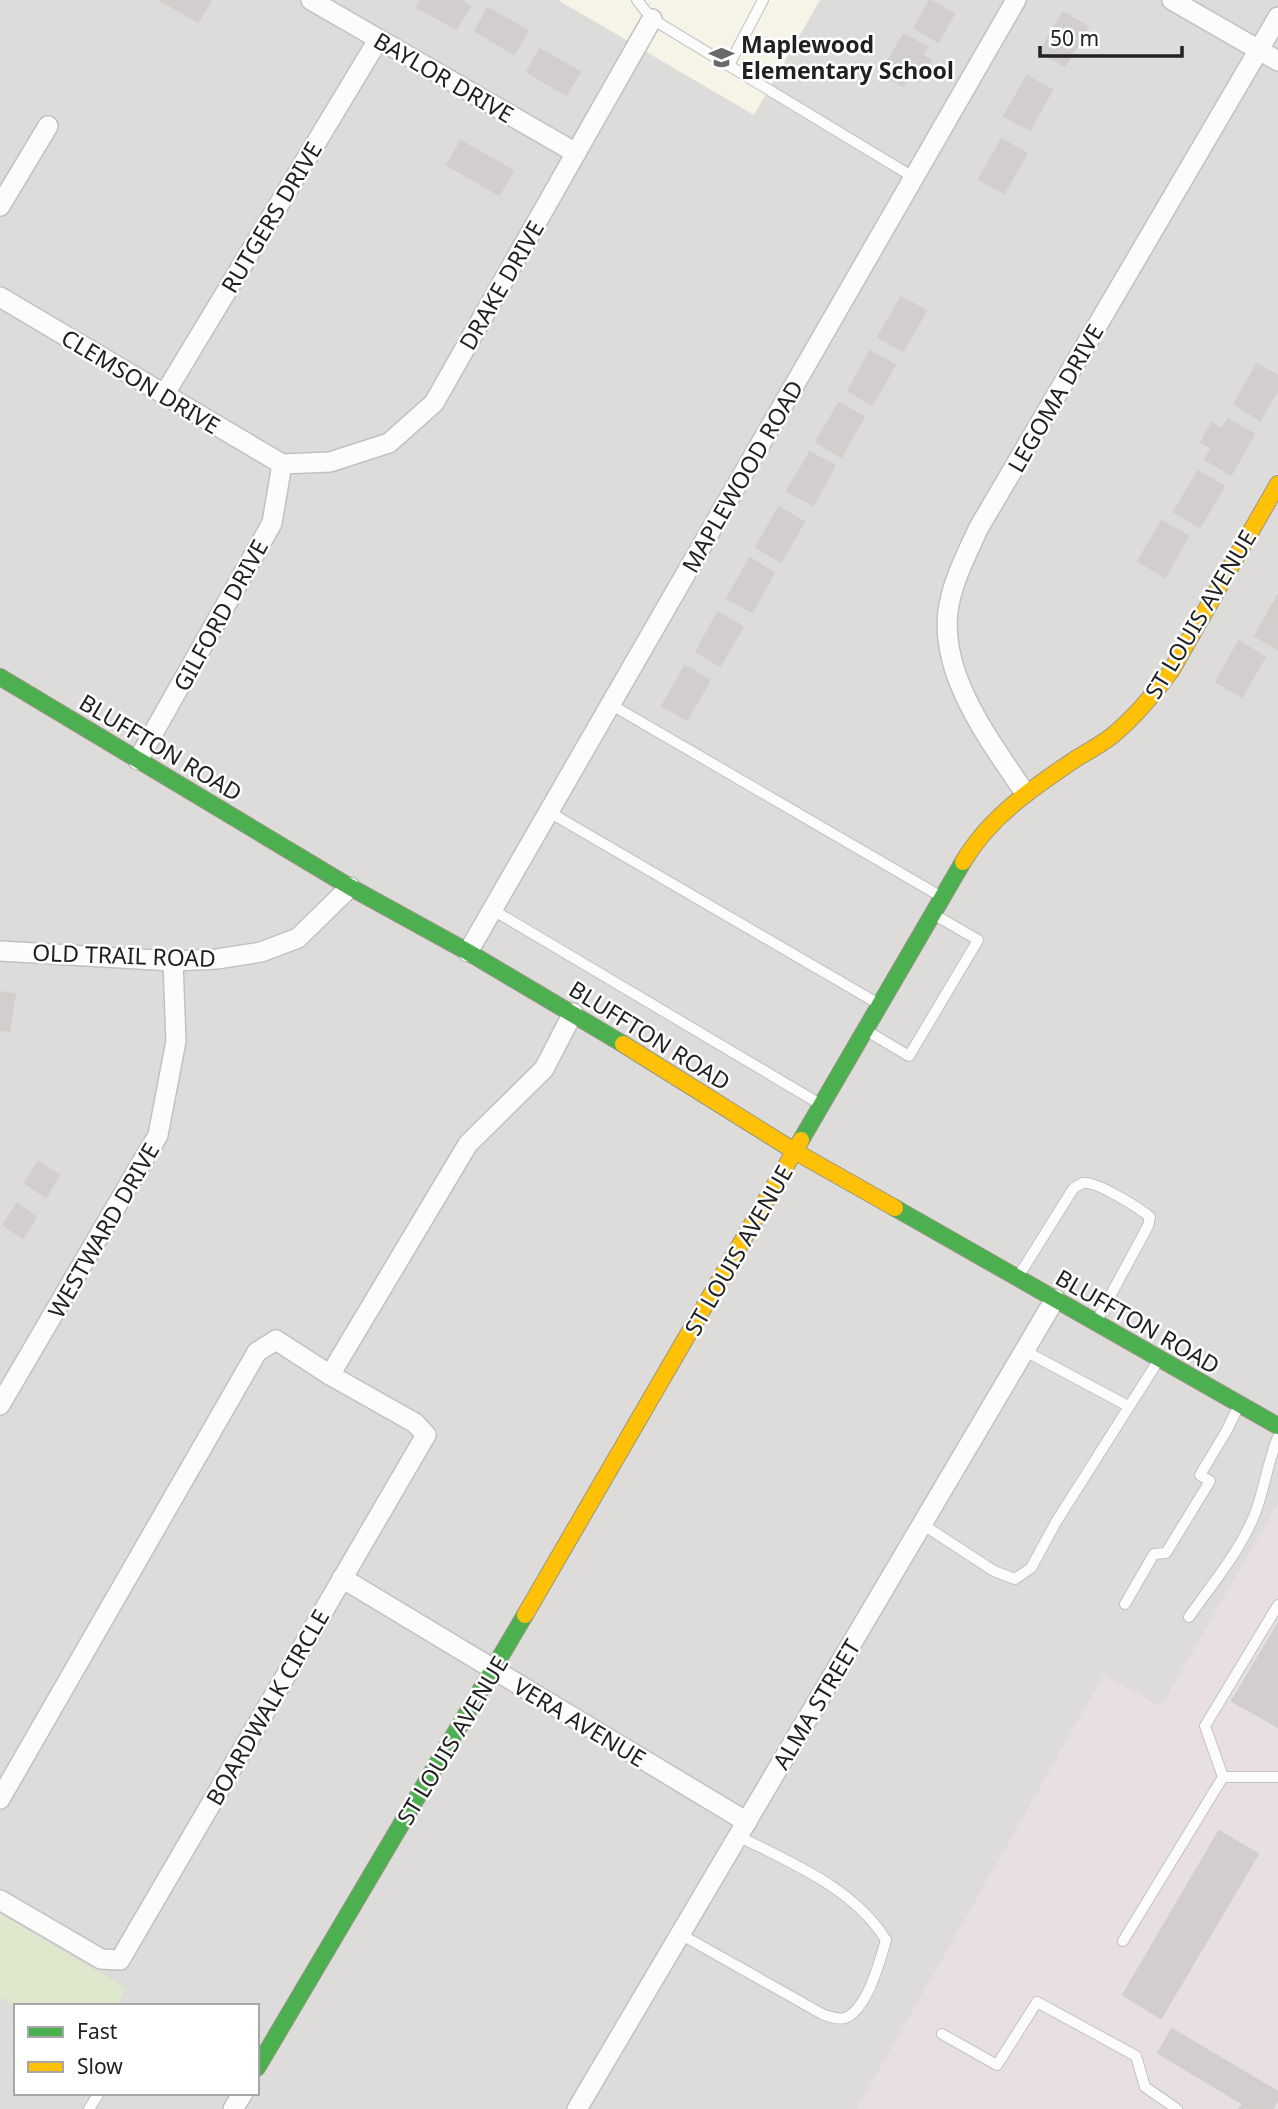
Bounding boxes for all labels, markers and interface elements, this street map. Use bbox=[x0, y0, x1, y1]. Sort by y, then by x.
scale bar bbox=[1040, 14, 1182, 58]
street label: BAYLOR DRIVE bbox=[368, 24, 520, 130]
text: 50 m bbox=[1050, 24, 1099, 52]
place label: Maplewood Elementary School bbox=[741, 28, 954, 86]
school or university icon: Maplewood Elementary School bbox=[707, 43, 735, 71]
street label: RUTGERS DRIVE bbox=[213, 135, 329, 299]
street label: DRAKE DRIVE bbox=[451, 215, 551, 355]
street label: LEGOMA DRIVE bbox=[999, 318, 1111, 478]
street label: CLEMSON DRIVE bbox=[56, 321, 226, 441]
street label: MAPLEWOOD ROAD bbox=[674, 374, 810, 578]
street label: ST LOUIS AVENUE bbox=[1137, 524, 1263, 704]
street label: GILFORD DRIVE bbox=[165, 533, 275, 697]
street label: BLUFFTON ROAD bbox=[74, 686, 248, 808]
street label: OLD TRAIL ROAD bbox=[32, 936, 216, 974]
street label: BLUFFTON ROAD bbox=[563, 973, 737, 1097]
street label: WESTWARD DRIVE bbox=[40, 1137, 166, 1323]
street label: ST LOUIS AVENUE bbox=[676, 1159, 800, 1341]
street label: BLUFFTON ROAD bbox=[1050, 1261, 1226, 1381]
street label: BOARDWALK CIRCLE bbox=[198, 1603, 336, 1811]
street label: ALMA STREET bbox=[765, 1633, 868, 1775]
street label: ST LOUIS AVENUE bbox=[389, 1650, 515, 1830]
street label: VERA AVENUE bbox=[508, 1670, 652, 1774]
legend bbox=[14, 2004, 259, 2095]
text: Fast bbox=[77, 2017, 118, 2045]
text: Slow bbox=[77, 2052, 123, 2080]

